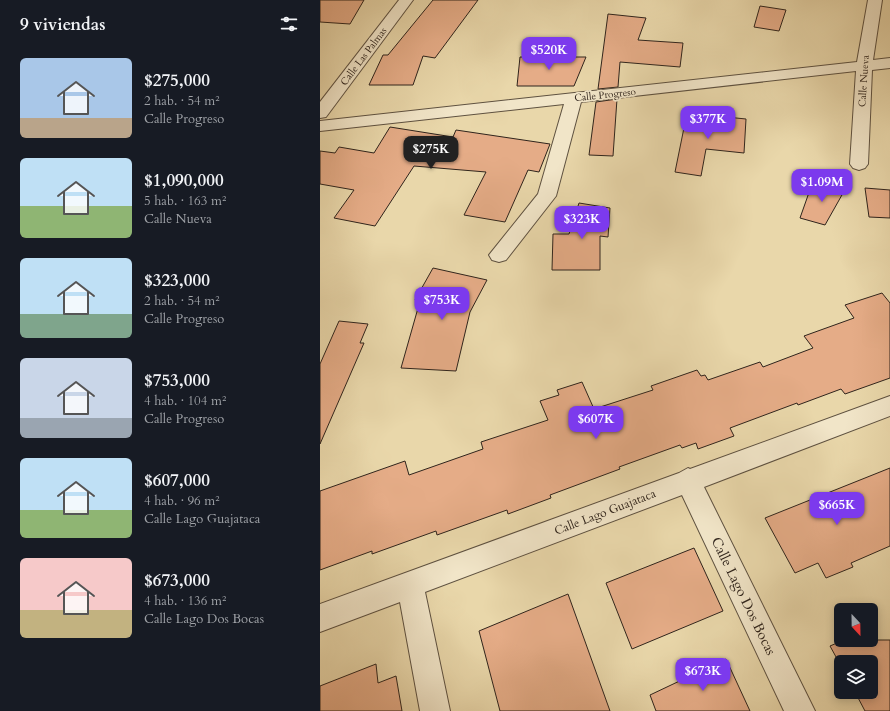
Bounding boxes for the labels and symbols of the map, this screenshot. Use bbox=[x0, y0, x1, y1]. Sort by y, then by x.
street label: Calle Las Palmas bbox=[337, 25, 390, 89]
pin: $520K bbox=[521, 37, 577, 71]
street label: Calle Nueva bbox=[855, 54, 873, 108]
street label: Calle Progreso bbox=[574, 85, 637, 105]
pin: $377K bbox=[680, 106, 736, 140]
pin: $275K bbox=[403, 136, 459, 170]
pin: $1.09M bbox=[789, 169, 855, 203]
pin: $323K bbox=[554, 206, 610, 240]
pin: $753K bbox=[414, 287, 470, 321]
pin: $607K bbox=[568, 406, 624, 440]
street label: Calle Lago Guajataca bbox=[552, 485, 659, 539]
pin: $665K bbox=[809, 492, 865, 526]
street label: Calle Lago Dos Bocas bbox=[707, 534, 781, 659]
north arrow bbox=[834, 603, 878, 647]
pin: $673K bbox=[675, 658, 731, 692]

